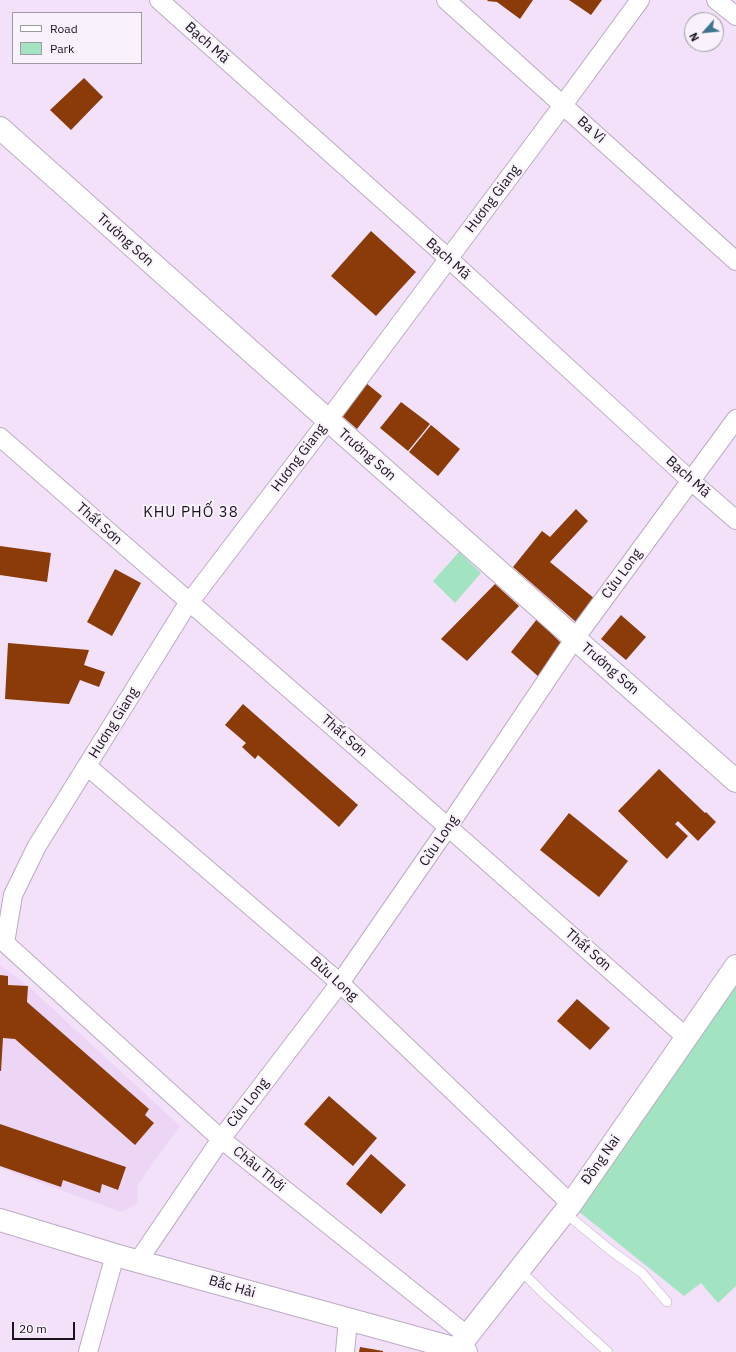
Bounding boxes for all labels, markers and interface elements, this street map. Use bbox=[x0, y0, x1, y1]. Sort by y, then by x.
legend bbox=[12, 12, 142, 64]
north arrow bbox=[684, 12, 724, 52]
street label: Bạch Mã bbox=[181, 19, 233, 67]
text: Road bbox=[50, 21, 78, 36]
text: N bbox=[686, 30, 702, 44]
text: Park bbox=[50, 41, 74, 56]
street label: Ba Vì bbox=[573, 113, 609, 147]
street label: Hương Giang bbox=[462, 162, 524, 236]
street label: Trường Sơn bbox=[93, 210, 157, 270]
street label: Bạch Mã bbox=[422, 235, 474, 283]
street label: Hương Giang bbox=[268, 421, 330, 495]
street label: Trường Sơn bbox=[335, 425, 399, 485]
street label: Bạch Mã bbox=[662, 453, 714, 501]
street label: Thất Sơn bbox=[73, 499, 125, 549]
district label: KHU PHỐ 38 bbox=[143, 504, 239, 522]
street label: Cửu Long bbox=[598, 546, 646, 602]
street label: Trường Sơn bbox=[578, 639, 642, 699]
street label: Hương Giang bbox=[86, 684, 142, 762]
street label: Thất Sơn bbox=[318, 711, 370, 761]
street label: Cửu Long bbox=[416, 812, 462, 870]
street label: Thất Sơn bbox=[562, 925, 614, 975]
street label: Bửu Long bbox=[307, 953, 361, 1005]
street label: Cửu Long bbox=[224, 1075, 272, 1131]
street label: Đồng Nai bbox=[578, 1132, 624, 1188]
street label: Châu Thới bbox=[229, 1143, 289, 1195]
street label: Bắc Hải bbox=[207, 1272, 257, 1302]
scale bar bbox=[14, 1314, 77, 1340]
text: 20 m bbox=[19, 1321, 47, 1336]

